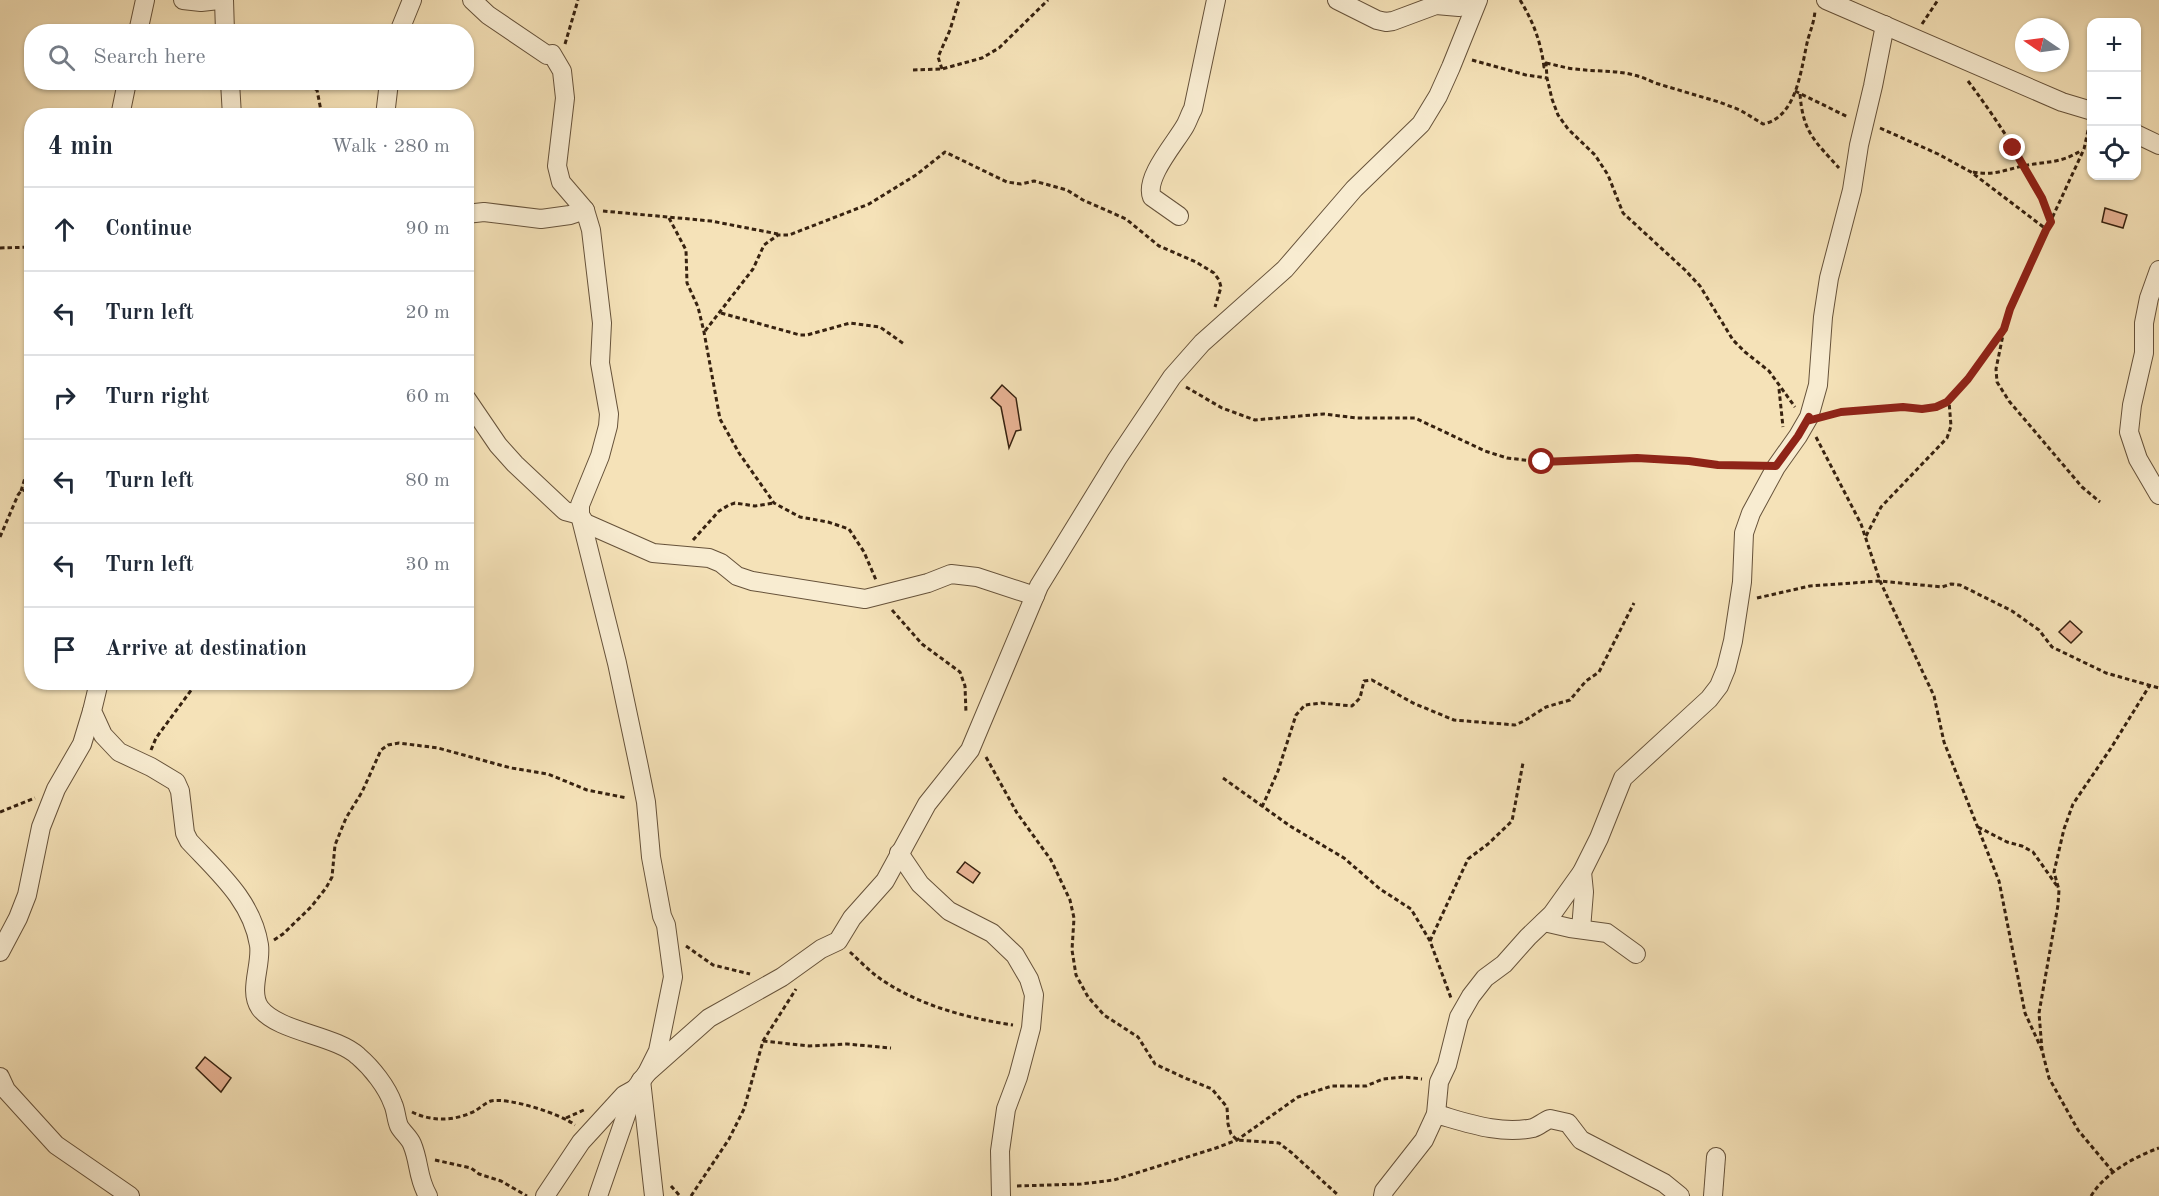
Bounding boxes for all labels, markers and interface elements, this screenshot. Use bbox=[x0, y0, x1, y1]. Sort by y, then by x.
north arrow bbox=[2015, 18, 2069, 72]
map controls bbox=[2087, 18, 2141, 180]
button: + bbox=[2087, 18, 2141, 72]
search box bbox=[24, 24, 474, 90]
icon: search bbox=[45, 41, 78, 74]
text: Search here bbox=[93, 46, 206, 68]
button: − bbox=[2087, 72, 2141, 126]
button: locate bbox=[2087, 126, 2141, 180]
text: 4 min bbox=[48, 134, 113, 160]
route end bbox=[1999, 134, 2025, 160]
text: Walk · 280 m bbox=[331, 137, 450, 157]
icon: ahead bbox=[48, 213, 81, 246]
text: Continue bbox=[105, 218, 192, 240]
text: 90 m bbox=[405, 219, 450, 239]
icon: left bbox=[48, 297, 81, 330]
text: Turn left bbox=[105, 302, 194, 324]
text: 20 m bbox=[405, 303, 450, 323]
icon: right bbox=[48, 381, 81, 414]
text: Turn right bbox=[105, 386, 209, 408]
text: 60 m bbox=[405, 387, 450, 407]
route start bbox=[1528, 448, 1554, 474]
icon: left bbox=[48, 465, 81, 498]
text: Turn left bbox=[105, 470, 194, 492]
text: 80 m bbox=[405, 471, 450, 491]
icon: left bbox=[48, 549, 81, 582]
text: Turn left bbox=[105, 554, 194, 576]
text: 30 m bbox=[405, 555, 450, 575]
icon: arrive bbox=[48, 633, 81, 666]
text: Arrive at destination bbox=[105, 638, 307, 660]

